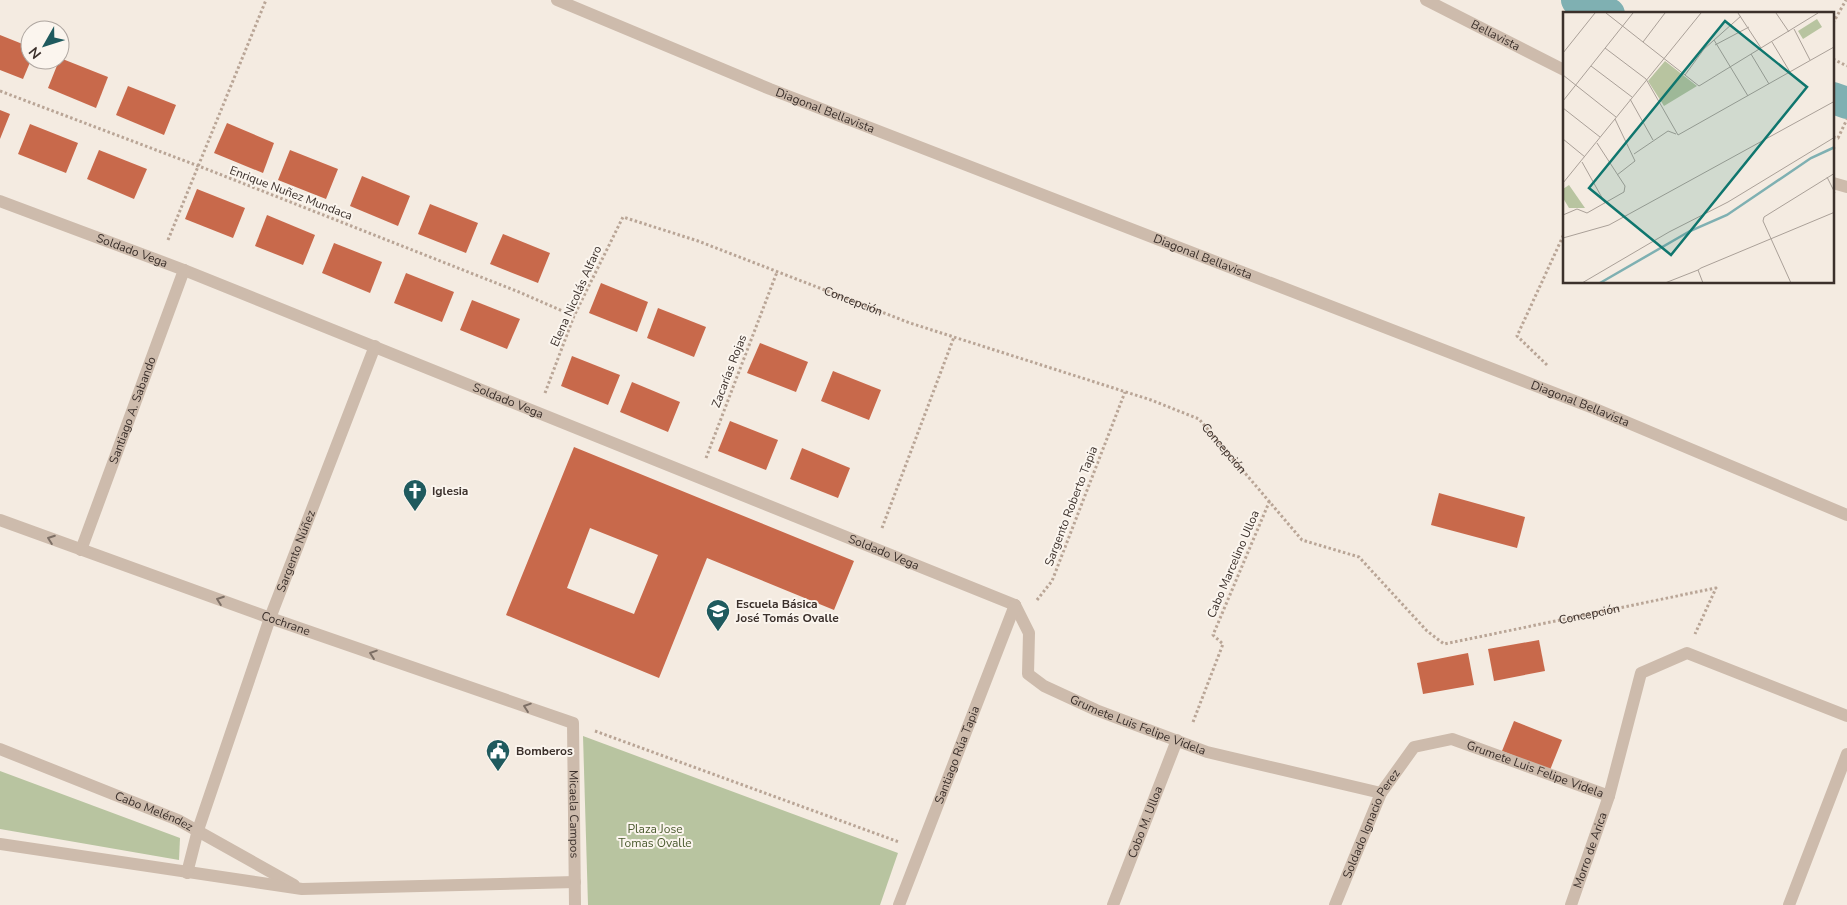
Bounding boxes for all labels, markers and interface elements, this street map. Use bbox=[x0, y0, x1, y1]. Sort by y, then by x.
inset map bbox=[1563, 12, 1834, 284]
street label: Bellavista bbox=[1468, 16, 1523, 54]
north arrow bbox=[20, 20, 70, 70]
text: N bbox=[25, 43, 46, 63]
street label: Diagonal Bellavista bbox=[773, 84, 877, 137]
street label: Enrique Nuñez Mundaca bbox=[227, 162, 355, 224]
street label: Soldado Vega bbox=[94, 230, 170, 271]
street label: Diagonal Bellavista bbox=[1151, 230, 1255, 283]
street label: Elena Nicolás Alfaro bbox=[547, 243, 606, 349]
street label: Concepción bbox=[822, 282, 885, 320]
street label: Zacarías Rojas bbox=[708, 332, 750, 410]
street label: Santiago A. Sabando bbox=[105, 354, 160, 466]
street label: Diagonal Bellavista bbox=[1529, 377, 1632, 430]
street label: Soldado Vega bbox=[470, 379, 546, 422]
street label: Concepción bbox=[1198, 420, 1250, 477]
street label: Sargento Roberto Tapia bbox=[1041, 444, 1101, 568]
church icon: Iglesia bbox=[402, 478, 428, 512]
place label: Iglesia bbox=[432, 483, 468, 499]
street label: Sargento Núñez bbox=[273, 507, 319, 594]
street label: Cabo Marcelino Ulloa bbox=[1203, 508, 1263, 620]
street label: Soldado Vega bbox=[846, 531, 922, 574]
one-way arrow bbox=[47, 535, 55, 545]
one-way arrow bbox=[216, 596, 225, 606]
place label: Escuela Básica José Tomás Ovalle bbox=[735, 596, 839, 626]
school or university icon: Escuela Básica José Tomás Ovalle bbox=[705, 598, 731, 632]
street label: Concepción bbox=[1557, 600, 1621, 628]
street label: Cochrane bbox=[259, 608, 312, 639]
one-way arrow bbox=[370, 649, 378, 659]
street label: Grumete Luis Felipe Videla bbox=[1067, 691, 1208, 759]
one-way arrow bbox=[523, 703, 532, 713]
street label: Santiago Rúa Tapia bbox=[931, 704, 983, 806]
street label: Grumete Luis Felipe Videla bbox=[1464, 737, 1606, 801]
public building icon: Bomberos bbox=[485, 738, 511, 772]
place label: Bomberos bbox=[516, 743, 573, 759]
street label: Soldado Ignacio Perez bbox=[1339, 766, 1404, 881]
street label: Micaela Campos bbox=[566, 770, 582, 859]
street label: Cobo M. Ulloa bbox=[1124, 784, 1166, 860]
street label: Cabo Meléndez bbox=[113, 788, 196, 835]
street label: Morro de Arica bbox=[1569, 810, 1611, 890]
park label: Plaza Jose Tomas Ovalle bbox=[618, 821, 692, 851]

